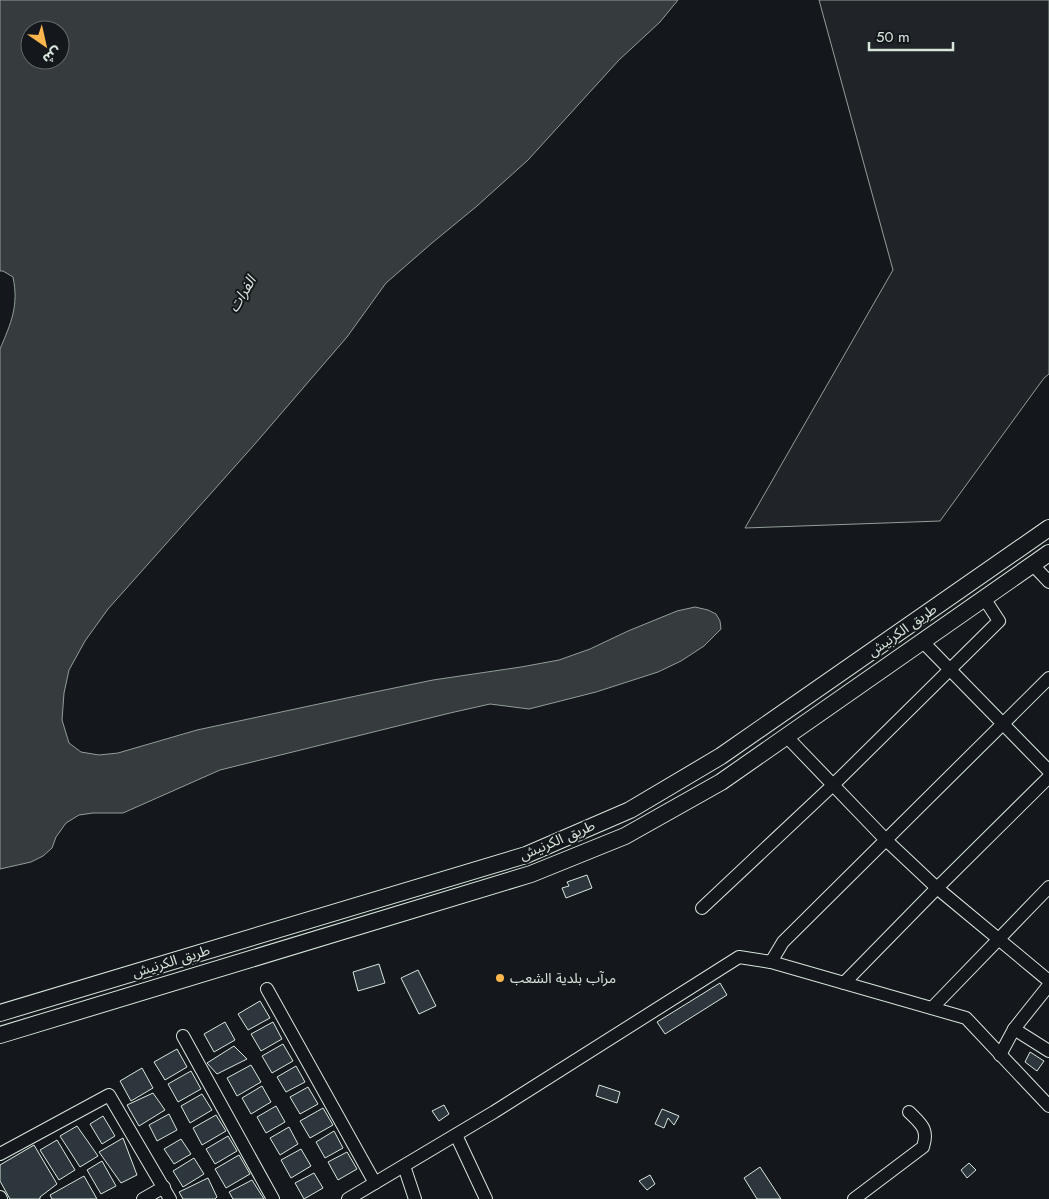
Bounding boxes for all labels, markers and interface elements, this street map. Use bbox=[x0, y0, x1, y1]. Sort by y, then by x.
north arrow bbox=[20, 20, 70, 70]
scale bar bbox=[869, 20, 953, 52]
text: 50 m bbox=[876, 26, 910, 48]
text: ش bbox=[39, 42, 66, 69]
water label: الفرات bbox=[223, 270, 262, 316]
street label: طريق الكرنيش bbox=[863, 599, 941, 661]
street label: طريق الكرنيش bbox=[516, 815, 598, 865]
street label: طريق الكرنيش bbox=[130, 940, 212, 982]
place label: مرآب بلدية الشعب bbox=[510, 968, 616, 988]
marker: مرآب بلدية الشعب bbox=[494, 972, 506, 984]

